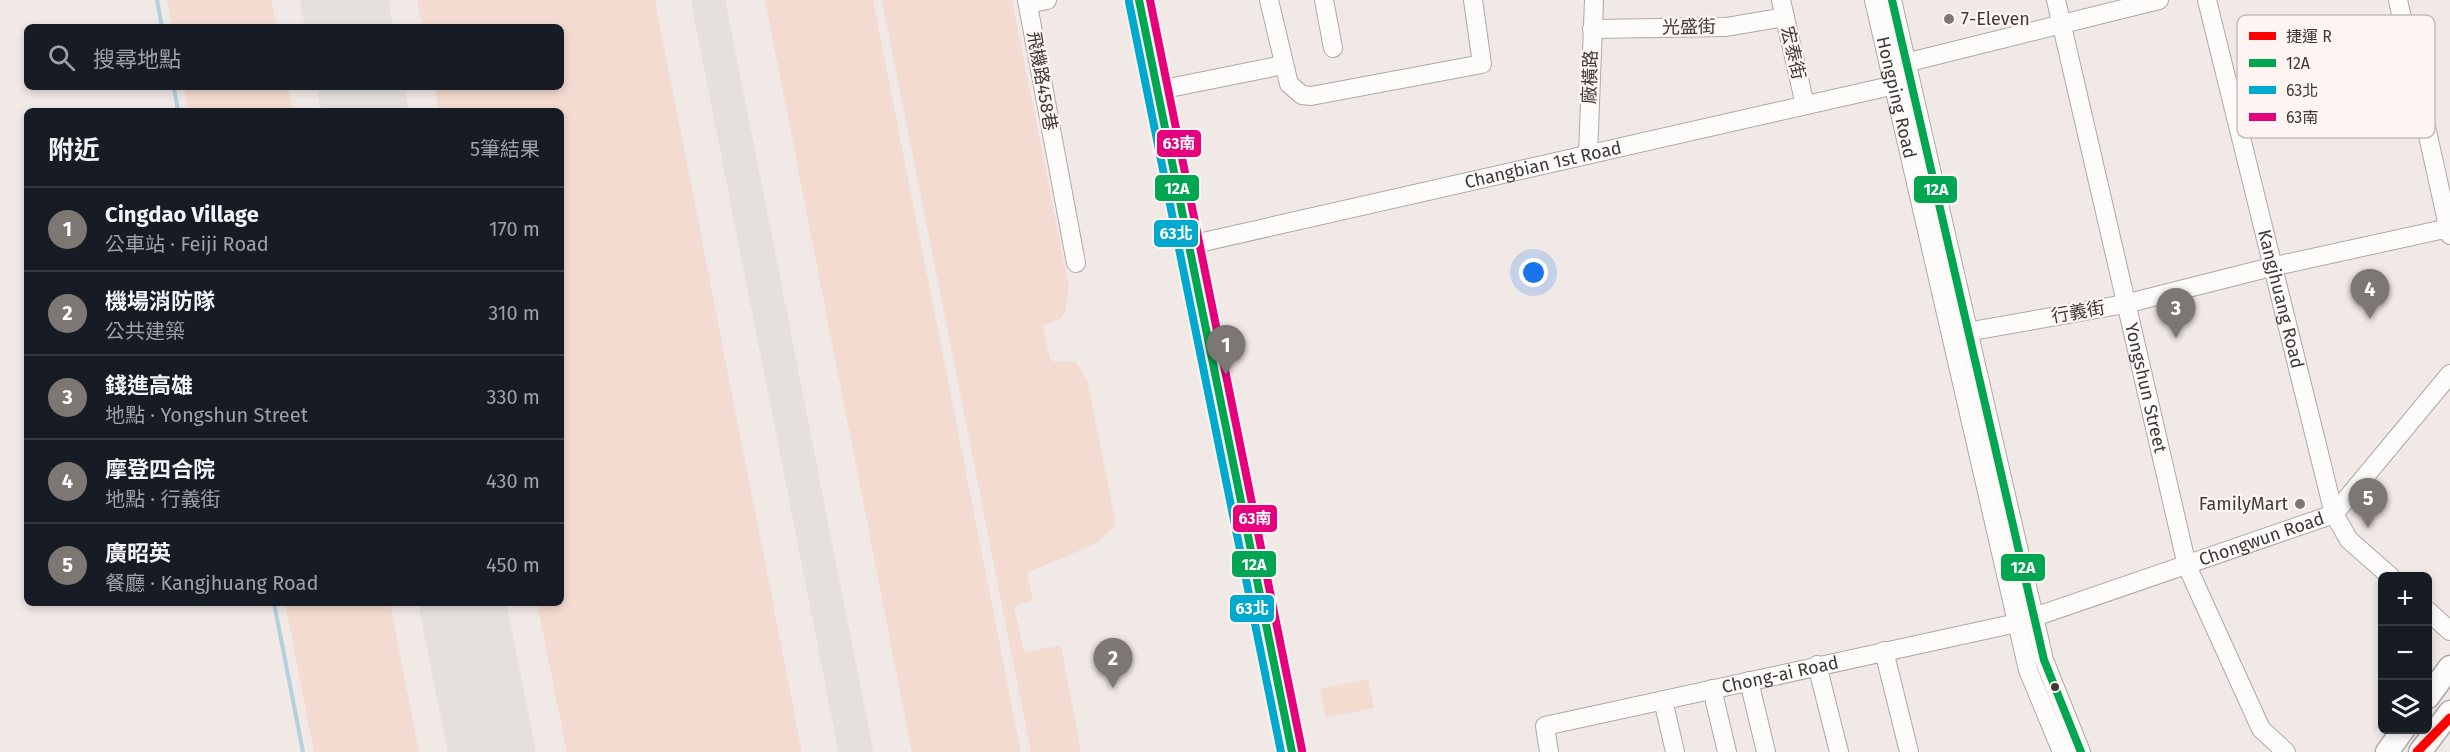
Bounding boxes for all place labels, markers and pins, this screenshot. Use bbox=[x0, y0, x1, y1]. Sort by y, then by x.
place label: 7-Eleven bbox=[1961, 8, 2030, 30]
marker: 7-Eleven bbox=[1942, 12, 1956, 26]
pin: 4 bbox=[2350, 270, 2390, 319]
pin: 3 bbox=[2156, 288, 2196, 338]
pin: 1 bbox=[1206, 326, 1246, 375]
pin: 5 bbox=[2348, 478, 2388, 528]
place label: FamilyMart bbox=[2199, 493, 2288, 515]
marker: FamilyMart bbox=[2293, 497, 2307, 511]
pin: 2 bbox=[1094, 638, 1132, 688]
unlabelled marker bbox=[2049, 681, 2061, 693]

